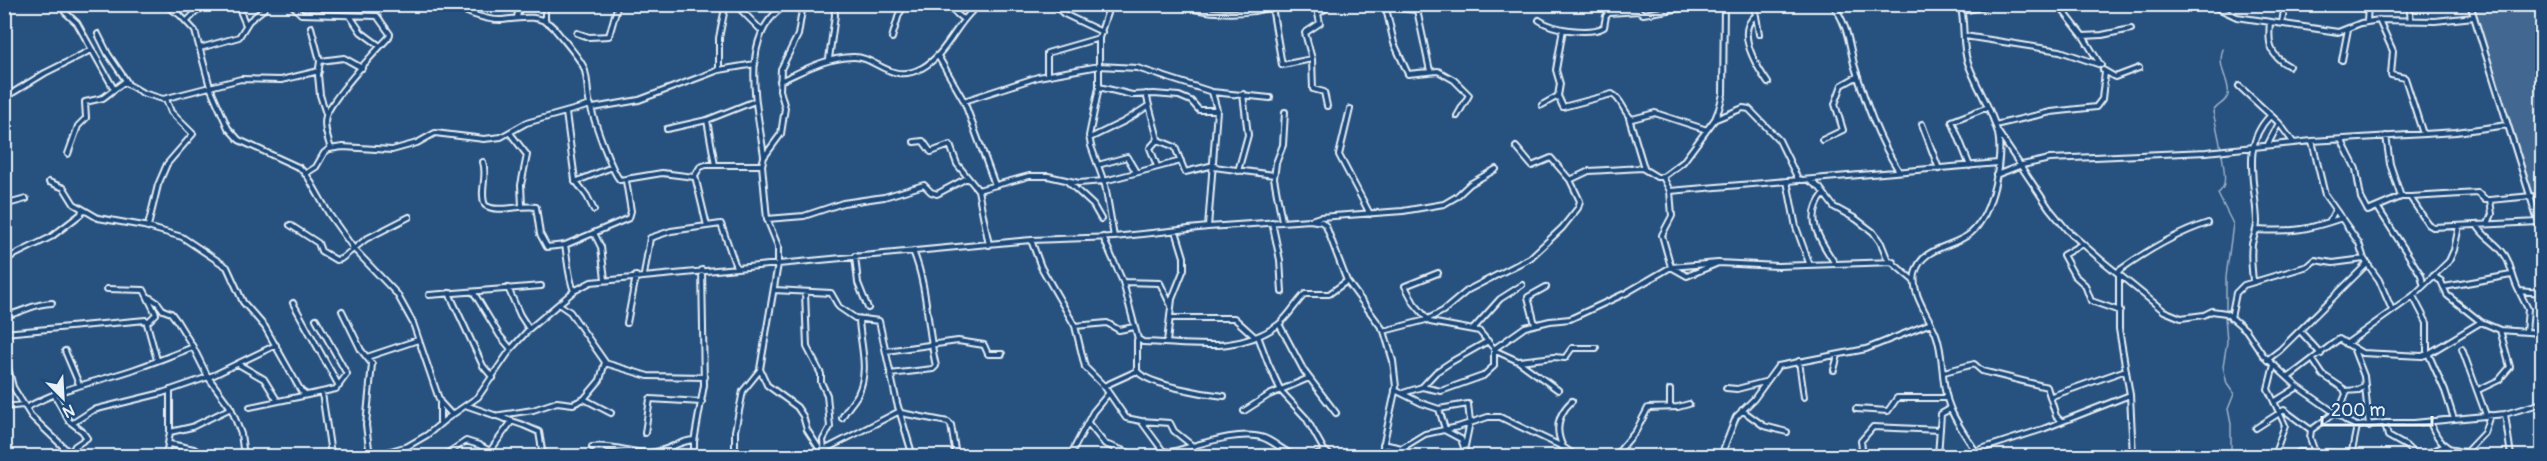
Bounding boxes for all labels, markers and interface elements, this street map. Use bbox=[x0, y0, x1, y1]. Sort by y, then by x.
north arrow bbox=[33, 368, 93, 428]
scale bar bbox=[2322, 389, 2432, 427]
text: N bbox=[60, 399, 78, 422]
text: 200 m bbox=[2331, 399, 2386, 422]

